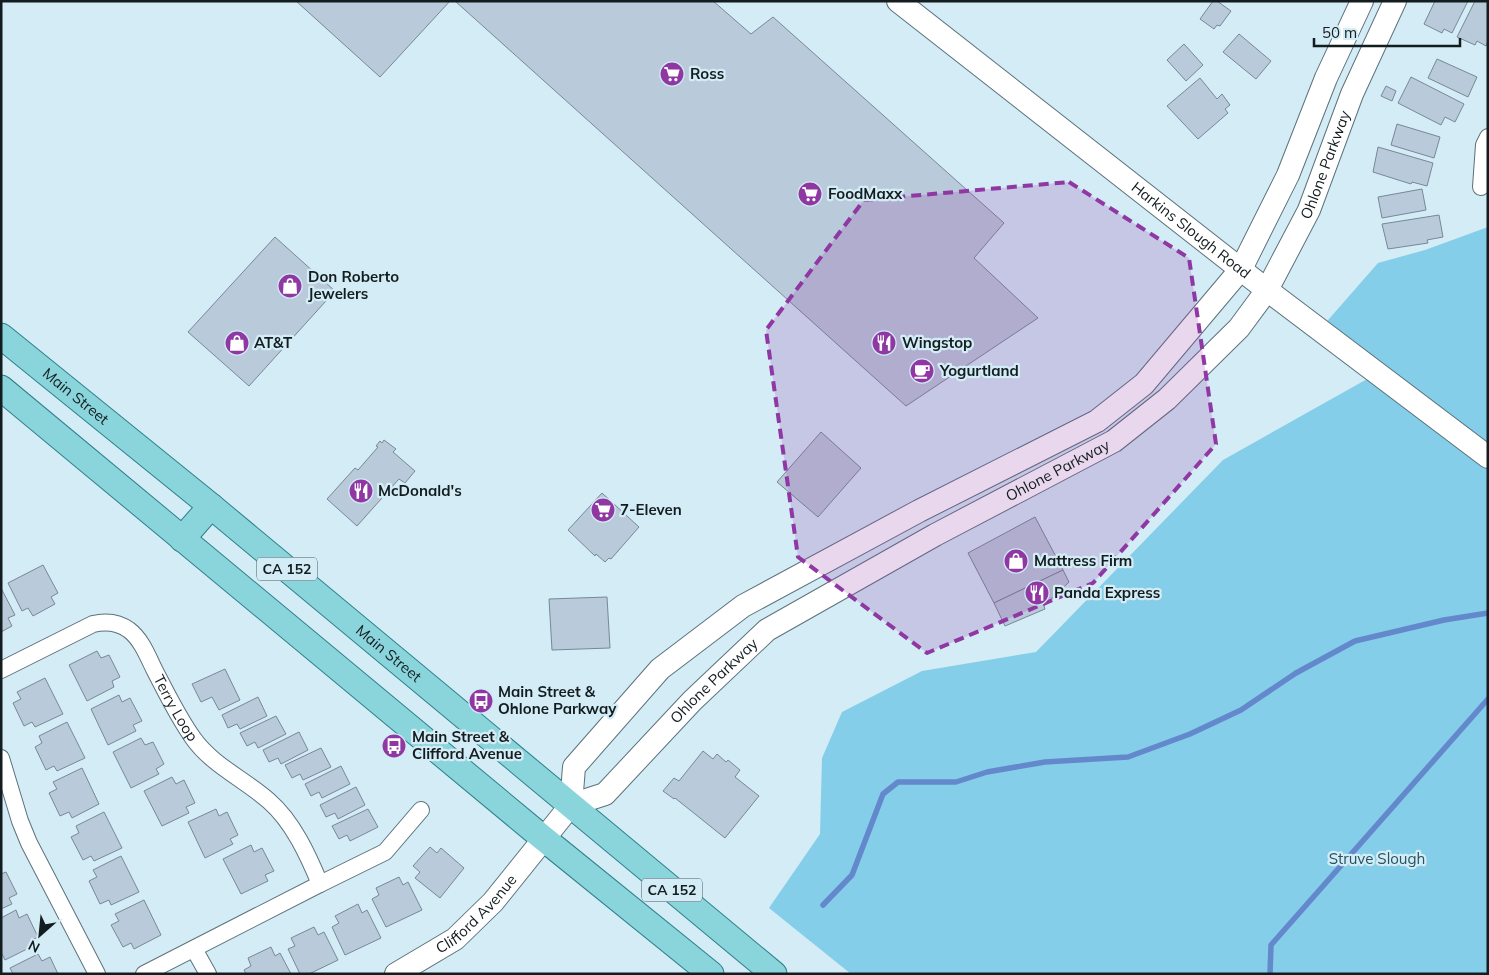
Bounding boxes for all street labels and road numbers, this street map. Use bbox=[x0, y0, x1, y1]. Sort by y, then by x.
street label: Ohlone Parkway bbox=[1296, 108, 1354, 222]
street label: Harkins Slough Road bbox=[1128, 177, 1255, 283]
street label: Main Street bbox=[39, 364, 113, 428]
street label: Ohlone Parkway bbox=[1002, 435, 1113, 505]
road number: CA 152 bbox=[257, 558, 317, 580]
street label: Main Street bbox=[352, 620, 426, 686]
street label: Ohlone Parkway bbox=[666, 634, 761, 727]
street label: Terry Loop bbox=[150, 672, 202, 745]
street label: Clifford Avenue bbox=[432, 870, 520, 957]
road number: CA 152 bbox=[642, 878, 702, 902]

